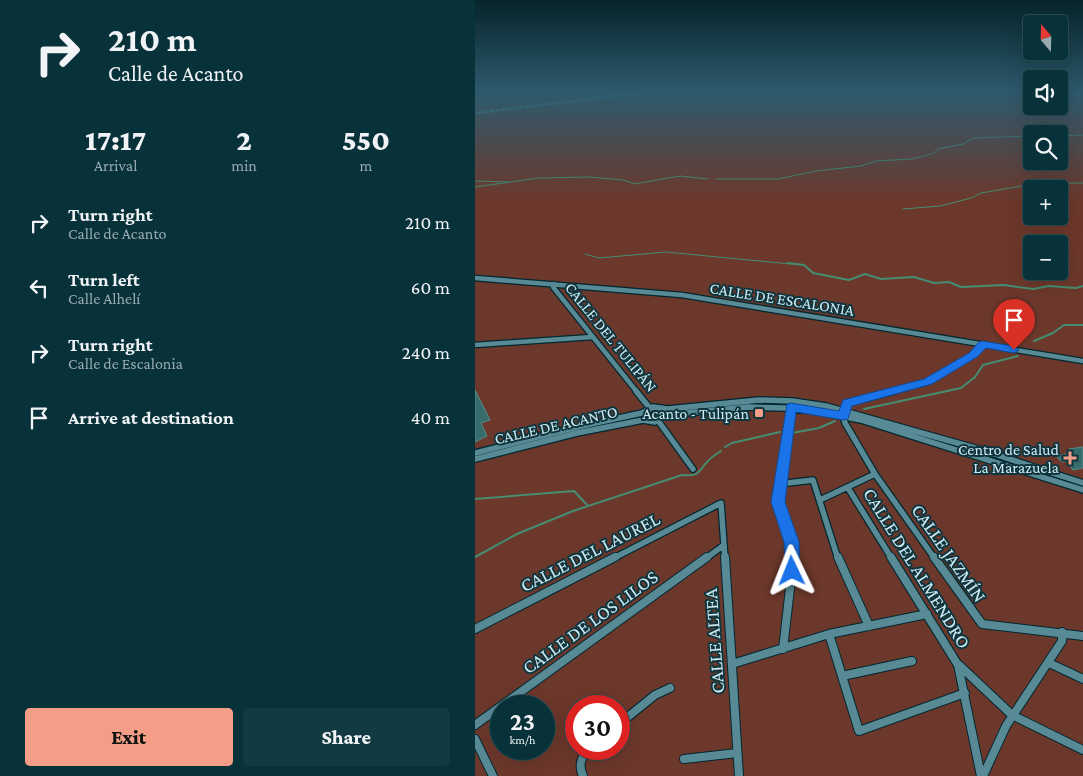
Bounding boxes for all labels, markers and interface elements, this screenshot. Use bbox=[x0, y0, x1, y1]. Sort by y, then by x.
north arrow bbox=[1023, 15, 1067, 60]
map controls bbox=[1023, 15, 1068, 280]
icon: right bbox=[25, 20, 90, 85]
text: 210 m bbox=[108, 20, 197, 59]
text: Calle de Acanto bbox=[108, 61, 243, 86]
button: sound bbox=[1023, 70, 1068, 115]
text: 17:17 bbox=[85, 123, 146, 156]
text: 2 bbox=[236, 123, 252, 156]
text: 550 bbox=[342, 123, 390, 156]
button: search bbox=[1023, 125, 1068, 170]
text: Arrival bbox=[94, 157, 137, 174]
text: min bbox=[231, 157, 257, 174]
text: m bbox=[360, 157, 372, 174]
button: + bbox=[1023, 180, 1068, 225]
text: Turn right bbox=[68, 204, 153, 225]
icon: right bbox=[25, 209, 53, 237]
text: 210 m bbox=[405, 212, 450, 233]
text: Calle de Acanto bbox=[68, 225, 167, 242]
button: − bbox=[1023, 235, 1068, 280]
text: Turn left bbox=[68, 269, 140, 290]
icon: left bbox=[25, 274, 53, 302]
text: 60 m bbox=[411, 277, 450, 298]
street label: CALLE DEL TULIPÁN bbox=[562, 279, 660, 395]
street label: CALLE DE ESCALONIA bbox=[709, 279, 856, 319]
text: Calle Alhelí bbox=[68, 290, 141, 307]
pin bbox=[993, 299, 1035, 350]
icon: arrive bbox=[1000, 306, 1028, 334]
text: Turn right bbox=[68, 334, 153, 355]
icon: right bbox=[25, 339, 53, 367]
text: 240 m bbox=[402, 342, 450, 363]
text: Calle de Escalonia bbox=[68, 355, 183, 372]
street label: CALLE DE ACANTO bbox=[493, 403, 619, 447]
icon: arrive bbox=[25, 404, 53, 432]
place label: Acanto - Tulipán bbox=[642, 405, 749, 423]
text: Arrive at destination bbox=[68, 407, 234, 428]
text: 40 m bbox=[411, 407, 450, 428]
marker: Acanto - Tulipán bbox=[753, 407, 765, 419]
place label: Centro de Salud La Marazuela bbox=[958, 441, 1060, 476]
marker: Centro de Salud La Marazuela bbox=[1063, 451, 1077, 465]
street label: CALLE DEL ALMENDRO bbox=[859, 484, 975, 652]
street label: CALLE JAZMÍN bbox=[907, 500, 991, 606]
street label: CALLE DEL LAUREL bbox=[517, 508, 664, 596]
position arrow bbox=[765, 544, 817, 596]
street label: CALLE DE LOS LILOS bbox=[518, 566, 662, 678]
street label: CALLE ALTEA bbox=[700, 588, 728, 694]
speed limit sign: 30 bbox=[565, 695, 630, 760]
button: Exit bbox=[25, 708, 233, 766]
button: Share bbox=[243, 708, 450, 766]
text: 23 bbox=[510, 708, 535, 735]
text: km/h bbox=[510, 733, 535, 747]

